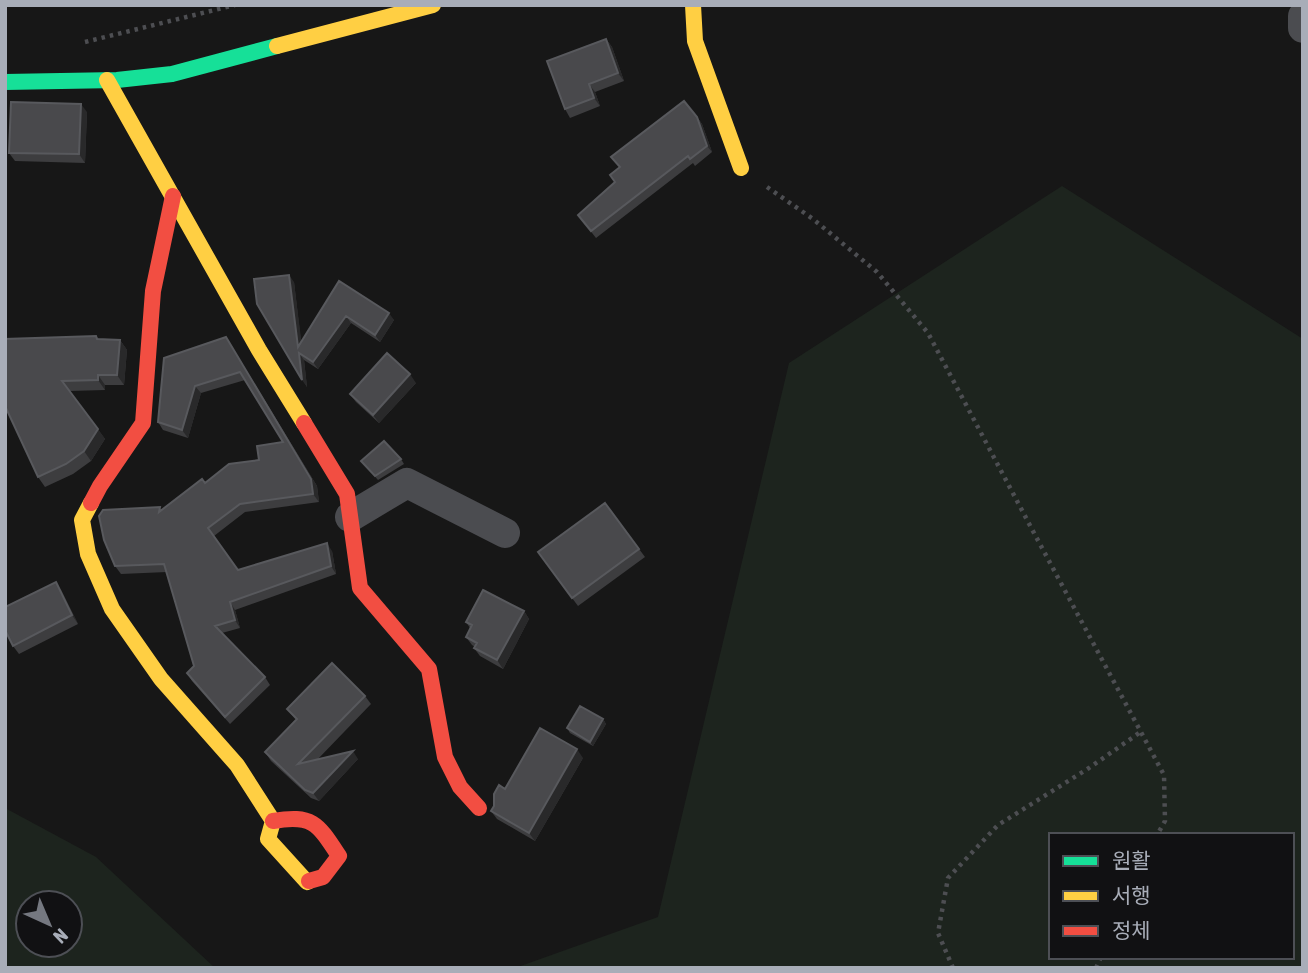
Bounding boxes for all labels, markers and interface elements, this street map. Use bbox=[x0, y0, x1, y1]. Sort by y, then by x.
legend bbox=[1049, 833, 1294, 959]
text: 원활 bbox=[1112, 848, 1151, 872]
text: 서행 bbox=[1112, 883, 1151, 907]
north arrow bbox=[14, 889, 84, 959]
text: 정체 bbox=[1112, 918, 1151, 942]
text: N bbox=[49, 924, 72, 948]

